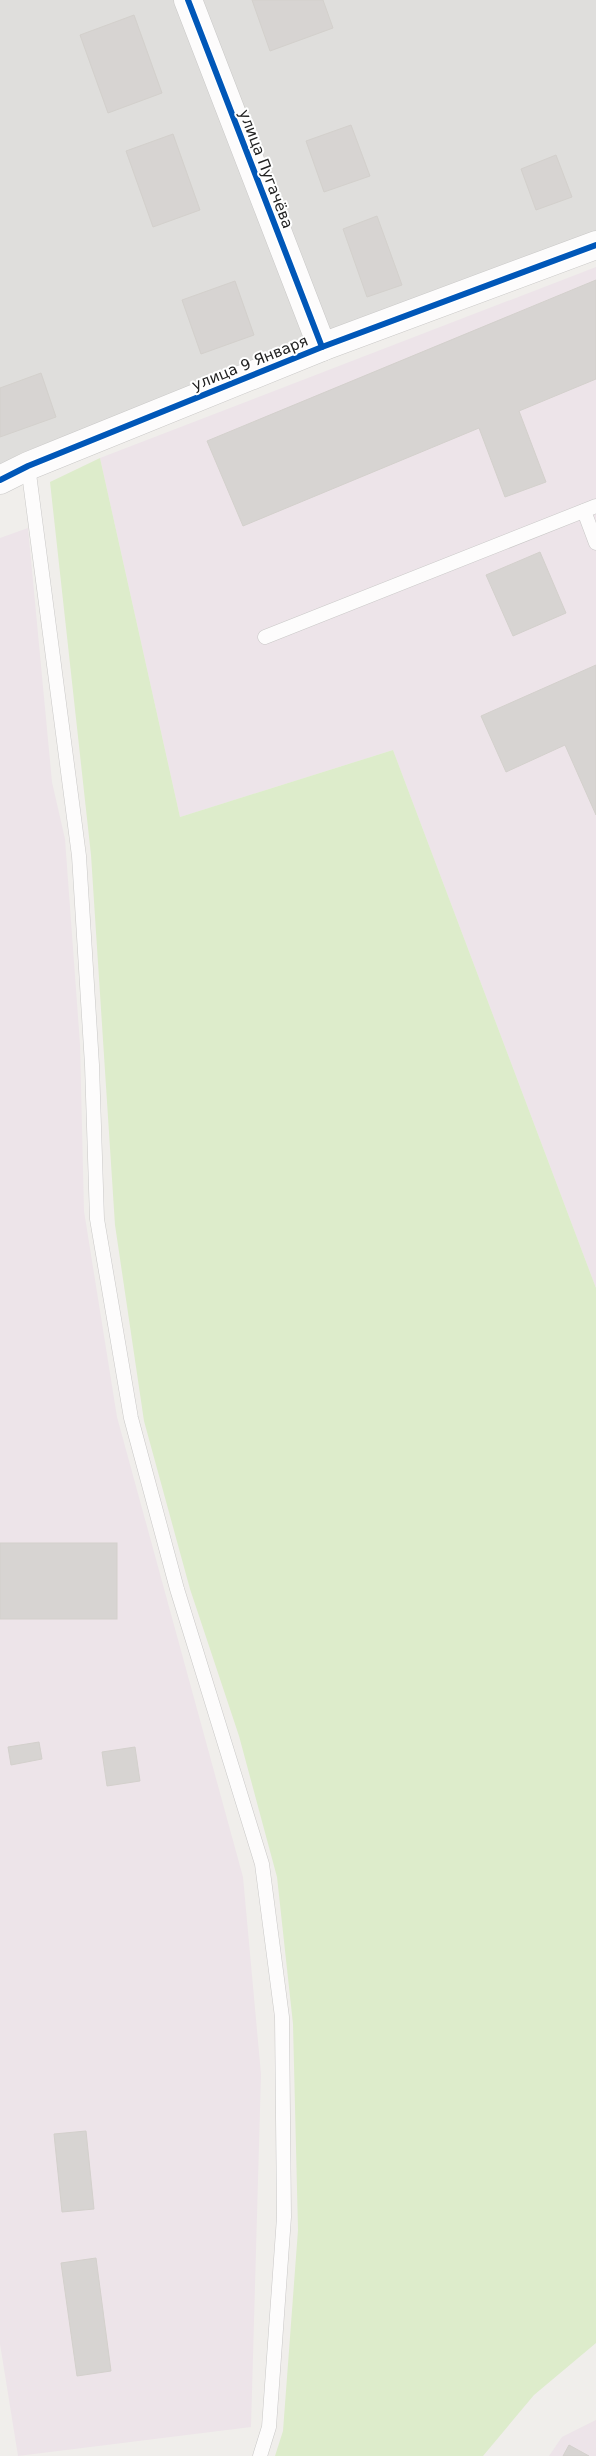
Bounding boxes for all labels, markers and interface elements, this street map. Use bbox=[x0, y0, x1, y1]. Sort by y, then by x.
street label: улица Пугачёва bbox=[235, 107, 297, 231]
street label: улица 9 Января bbox=[189, 332, 311, 394]

